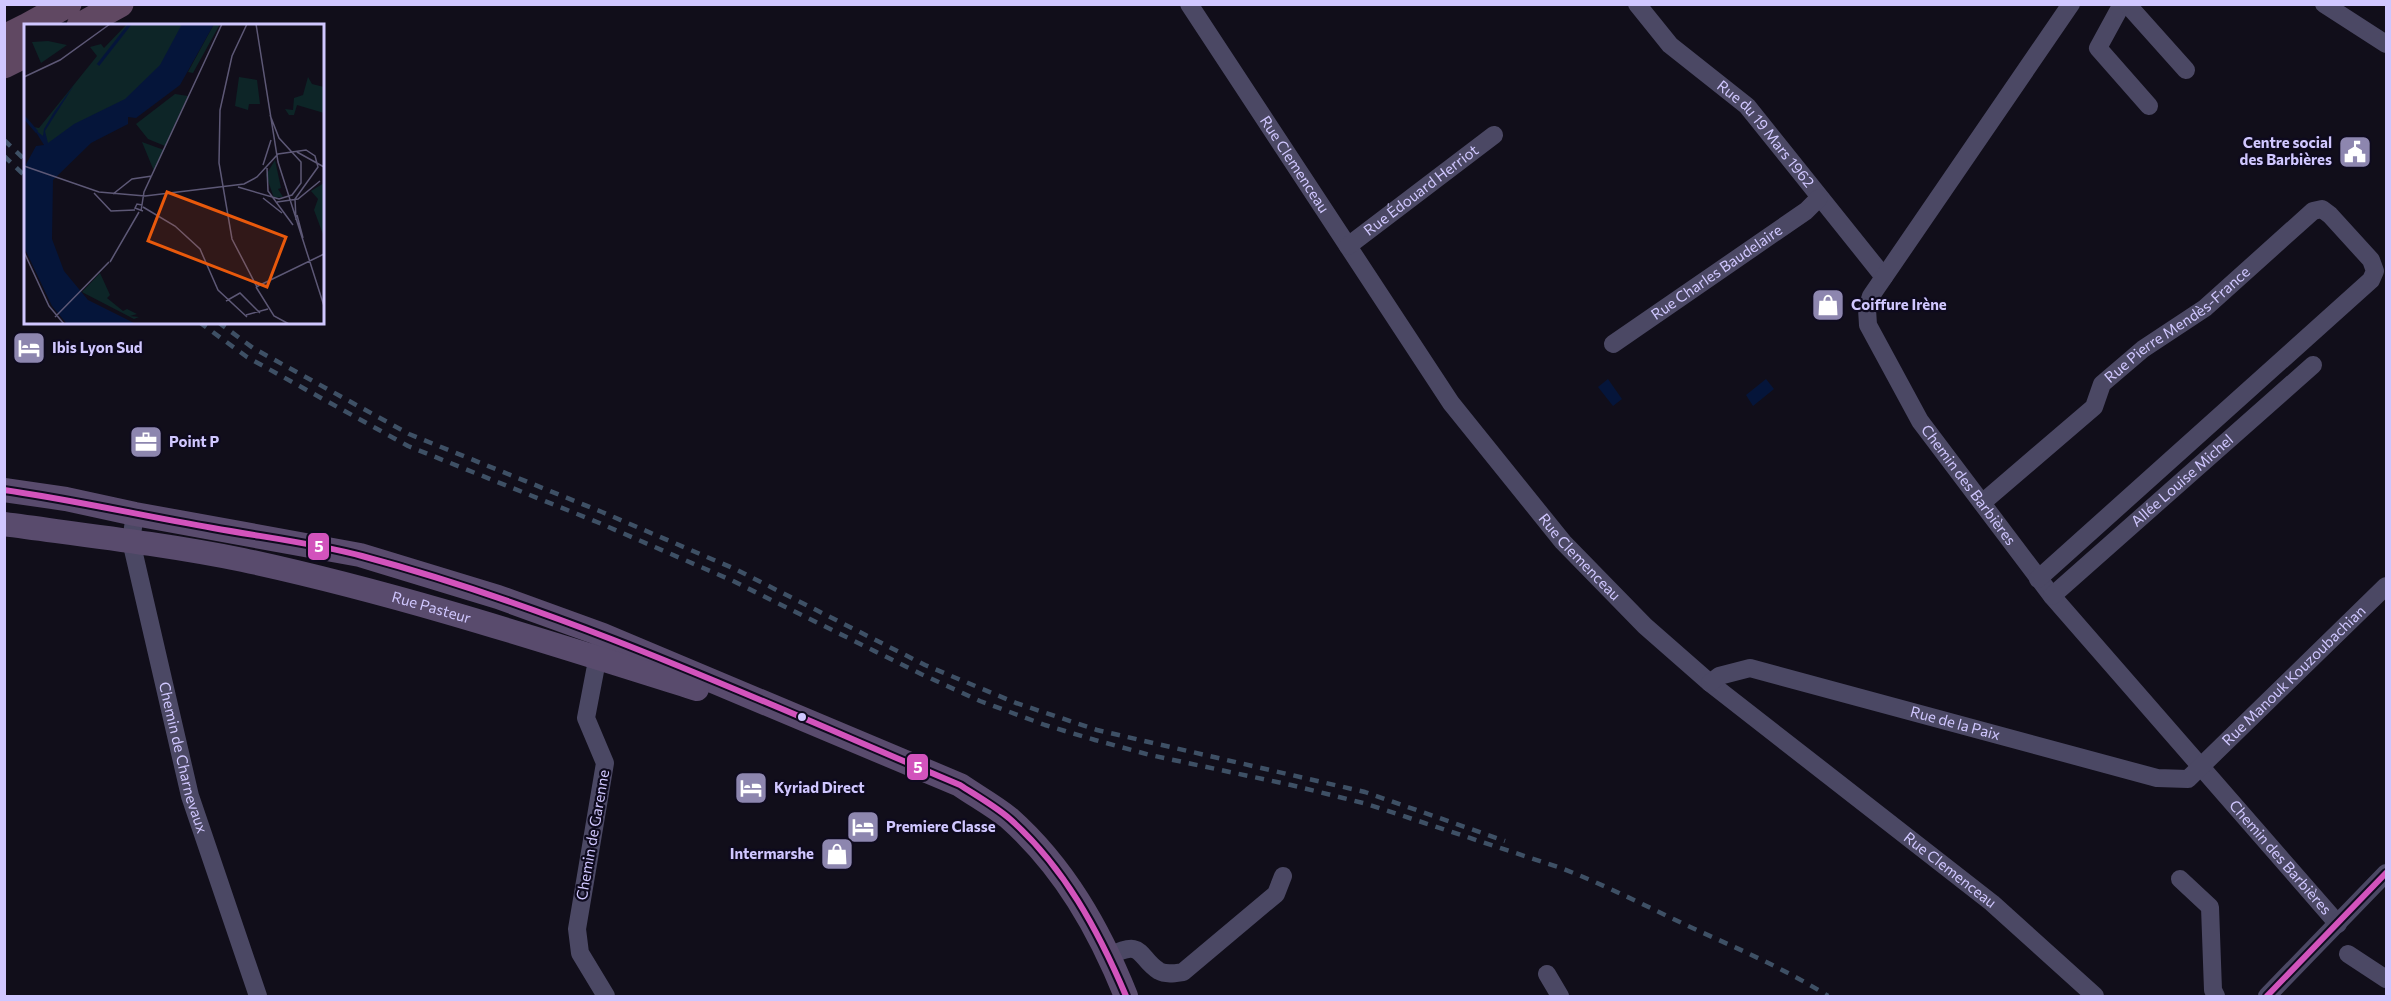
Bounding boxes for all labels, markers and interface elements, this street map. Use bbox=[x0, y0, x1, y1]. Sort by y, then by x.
inset map bbox=[24, 24, 324, 324]
street label: Rue du 19 Mars 1962 bbox=[1714, 76, 1819, 191]
street label: Rue Clemenceau bbox=[1257, 112, 1334, 216]
place label: Centre social des Barbières bbox=[2240, 133, 2332, 168]
public building icon: Centre social des Barbières bbox=[2337, 134, 2373, 170]
street label: Rue Édouard Herriot bbox=[1360, 140, 1482, 239]
street label: Rue Charles Baudelaire bbox=[1647, 220, 1785, 323]
street label: Rue Pierre Mendès-France bbox=[2100, 262, 2253, 386]
shop icon: Coiffure Irène bbox=[1810, 287, 1846, 323]
place label: Coiffure Irène bbox=[1851, 295, 1947, 313]
hotel icon: Ibis Lyon Sud bbox=[11, 330, 47, 366]
place label: Ibis Lyon Sud bbox=[52, 338, 143, 356]
street label: Chemin des Barbières bbox=[1918, 421, 2020, 548]
office icon: Point P bbox=[128, 424, 164, 460]
street label: Allée Louise Michel bbox=[2127, 430, 2236, 530]
place label: Point P bbox=[169, 432, 220, 450]
street label: Rue Clemenceau bbox=[1535, 509, 1625, 604]
line badge: 5 bbox=[307, 532, 330, 561]
text: 5 bbox=[314, 536, 324, 555]
street label: Rue Pasteur bbox=[390, 587, 473, 627]
street label: Rue Manouk Kouzoubachian bbox=[2218, 601, 2369, 749]
street label: Chemin de Charnevaux bbox=[156, 680, 212, 835]
street label: Rue de la Paix bbox=[1909, 702, 2002, 743]
unlabelled marker bbox=[796, 711, 808, 723]
line badge: 5 bbox=[906, 753, 929, 781]
text: 5 bbox=[913, 757, 923, 776]
street label: Chemin de Garenne bbox=[572, 768, 612, 902]
hotel icon: Kyriad Direct bbox=[733, 770, 769, 806]
place label: Kyriad Direct bbox=[774, 778, 865, 796]
street label: Chemin des Barbières bbox=[2226, 796, 2336, 918]
hotel icon: Premiere Classe bbox=[845, 809, 881, 845]
place label: Premiere Classe bbox=[886, 817, 996, 835]
street label: Rue Clemenceau bbox=[1901, 828, 2000, 911]
shop icon: Intermarshe bbox=[819, 836, 855, 872]
place label: Intermarshe bbox=[730, 844, 814, 862]

